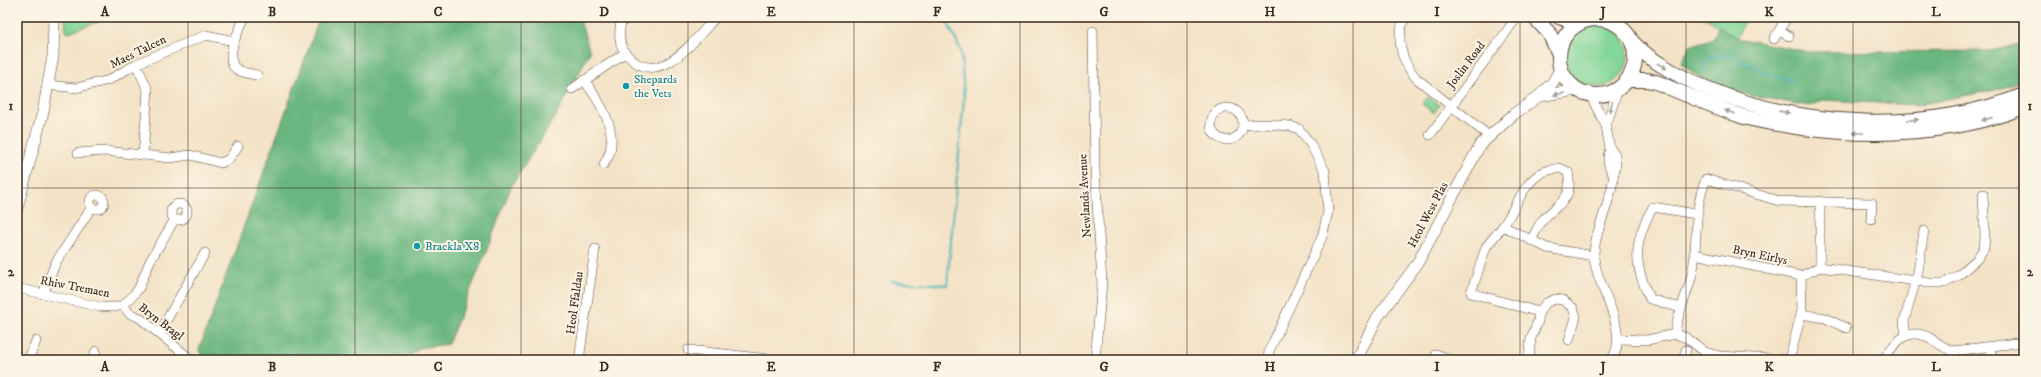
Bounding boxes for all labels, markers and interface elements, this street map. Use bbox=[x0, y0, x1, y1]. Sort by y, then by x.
text: A bbox=[100, 4, 110, 20]
text: B bbox=[268, 4, 276, 20]
text: C bbox=[434, 4, 443, 20]
text: D bbox=[599, 4, 609, 20]
text: E bbox=[766, 4, 776, 20]
text: F bbox=[933, 4, 942, 20]
text: G bbox=[1099, 4, 1109, 20]
text: H bbox=[1265, 4, 1276, 20]
text: I bbox=[1434, 4, 1440, 20]
text: J bbox=[1598, 4, 1606, 21]
text: K bbox=[1764, 4, 1774, 20]
text: L bbox=[1931, 4, 1941, 20]
street label: Maes Talcen bbox=[107, 32, 169, 72]
street label: Joslin Road bbox=[1443, 39, 1488, 92]
one-way arrow bbox=[1657, 63, 1668, 69]
place label: Shepards the Vets bbox=[634, 72, 677, 101]
marker: Shepards the Vets bbox=[621, 81, 631, 91]
one-way arrow bbox=[1553, 91, 1565, 97]
text: 1 bbox=[9, 98, 14, 114]
text: 1 bbox=[2028, 98, 2033, 114]
one-way arrow bbox=[1608, 101, 1614, 113]
one-way arrow bbox=[1724, 108, 1736, 114]
one-way arrow bbox=[1777, 109, 1790, 115]
one-way arrow bbox=[1907, 116, 1919, 123]
one-way arrow bbox=[1981, 116, 1993, 122]
one-way arrow bbox=[1852, 129, 1864, 136]
street label: Newlands Avenue bbox=[1075, 154, 1095, 238]
street label: Heol West Plas bbox=[1404, 180, 1452, 250]
place label: Brackla X8 bbox=[425, 239, 479, 254]
marker: Brackla X8 bbox=[412, 241, 422, 251]
street label: Bryn Eirlys bbox=[1731, 242, 1789, 268]
text: 2 bbox=[8, 264, 15, 280]
text: 2 bbox=[2027, 264, 2034, 280]
street label: Heol Ffaldau bbox=[563, 270, 587, 335]
street label: Rhiw Tremaen bbox=[39, 273, 112, 301]
street label: Bryn Bragl bbox=[135, 300, 187, 344]
text: A bbox=[100, 359, 110, 375]
text: B bbox=[268, 359, 276, 375]
text: C bbox=[434, 359, 443, 375]
text: D bbox=[599, 359, 609, 375]
text: E bbox=[766, 359, 776, 375]
text: F bbox=[933, 359, 942, 375]
text: G bbox=[1099, 359, 1109, 375]
text: H bbox=[1265, 359, 1276, 375]
text: I bbox=[1434, 359, 1440, 375]
text: J bbox=[1598, 359, 1606, 376]
text: K bbox=[1764, 359, 1774, 375]
text: L bbox=[1931, 359, 1941, 375]

